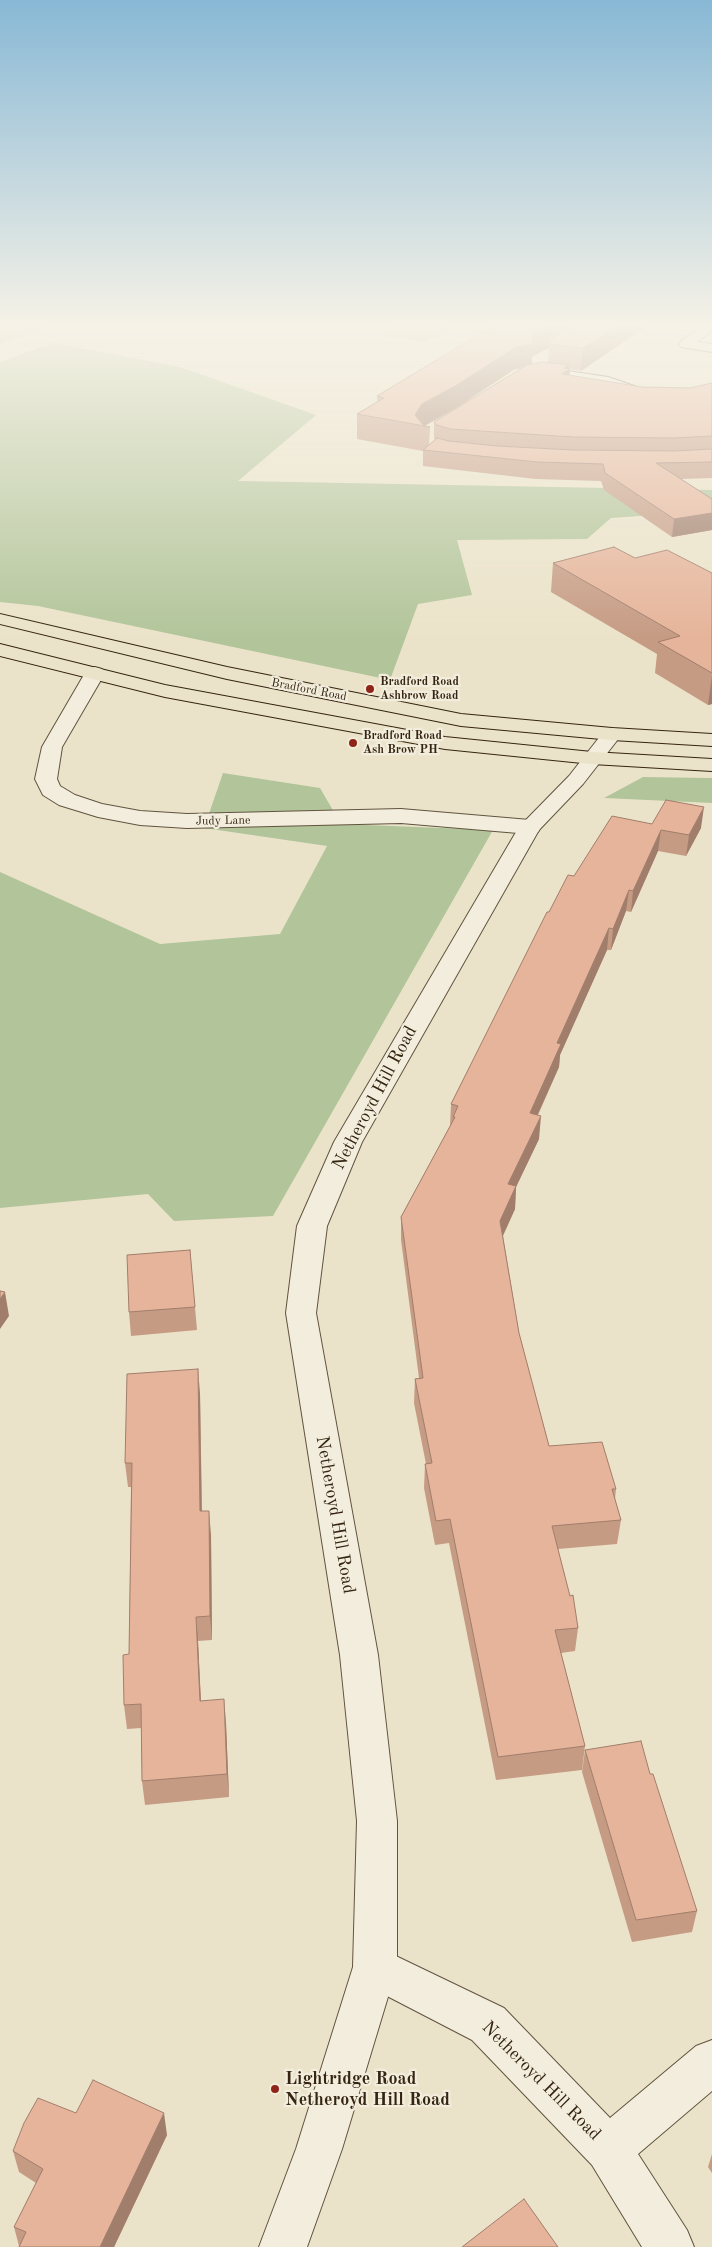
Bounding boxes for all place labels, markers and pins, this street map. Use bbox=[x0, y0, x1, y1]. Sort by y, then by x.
place label: Bradford Road Ashbrow Road bbox=[380, 675, 459, 703]
marker: Bradford Road Ashbrow Road bbox=[364, 683, 376, 695]
place label: Bradford Road Ash Brow PH bbox=[363, 729, 442, 757]
marker: Bradford Road Ash Brow PH bbox=[347, 737, 359, 749]
place label: Lightridge Road Netheroyd Hill Road bbox=[285, 2068, 450, 2110]
marker: Lightridge Road Netheroyd Hill Road bbox=[269, 2083, 281, 2095]

